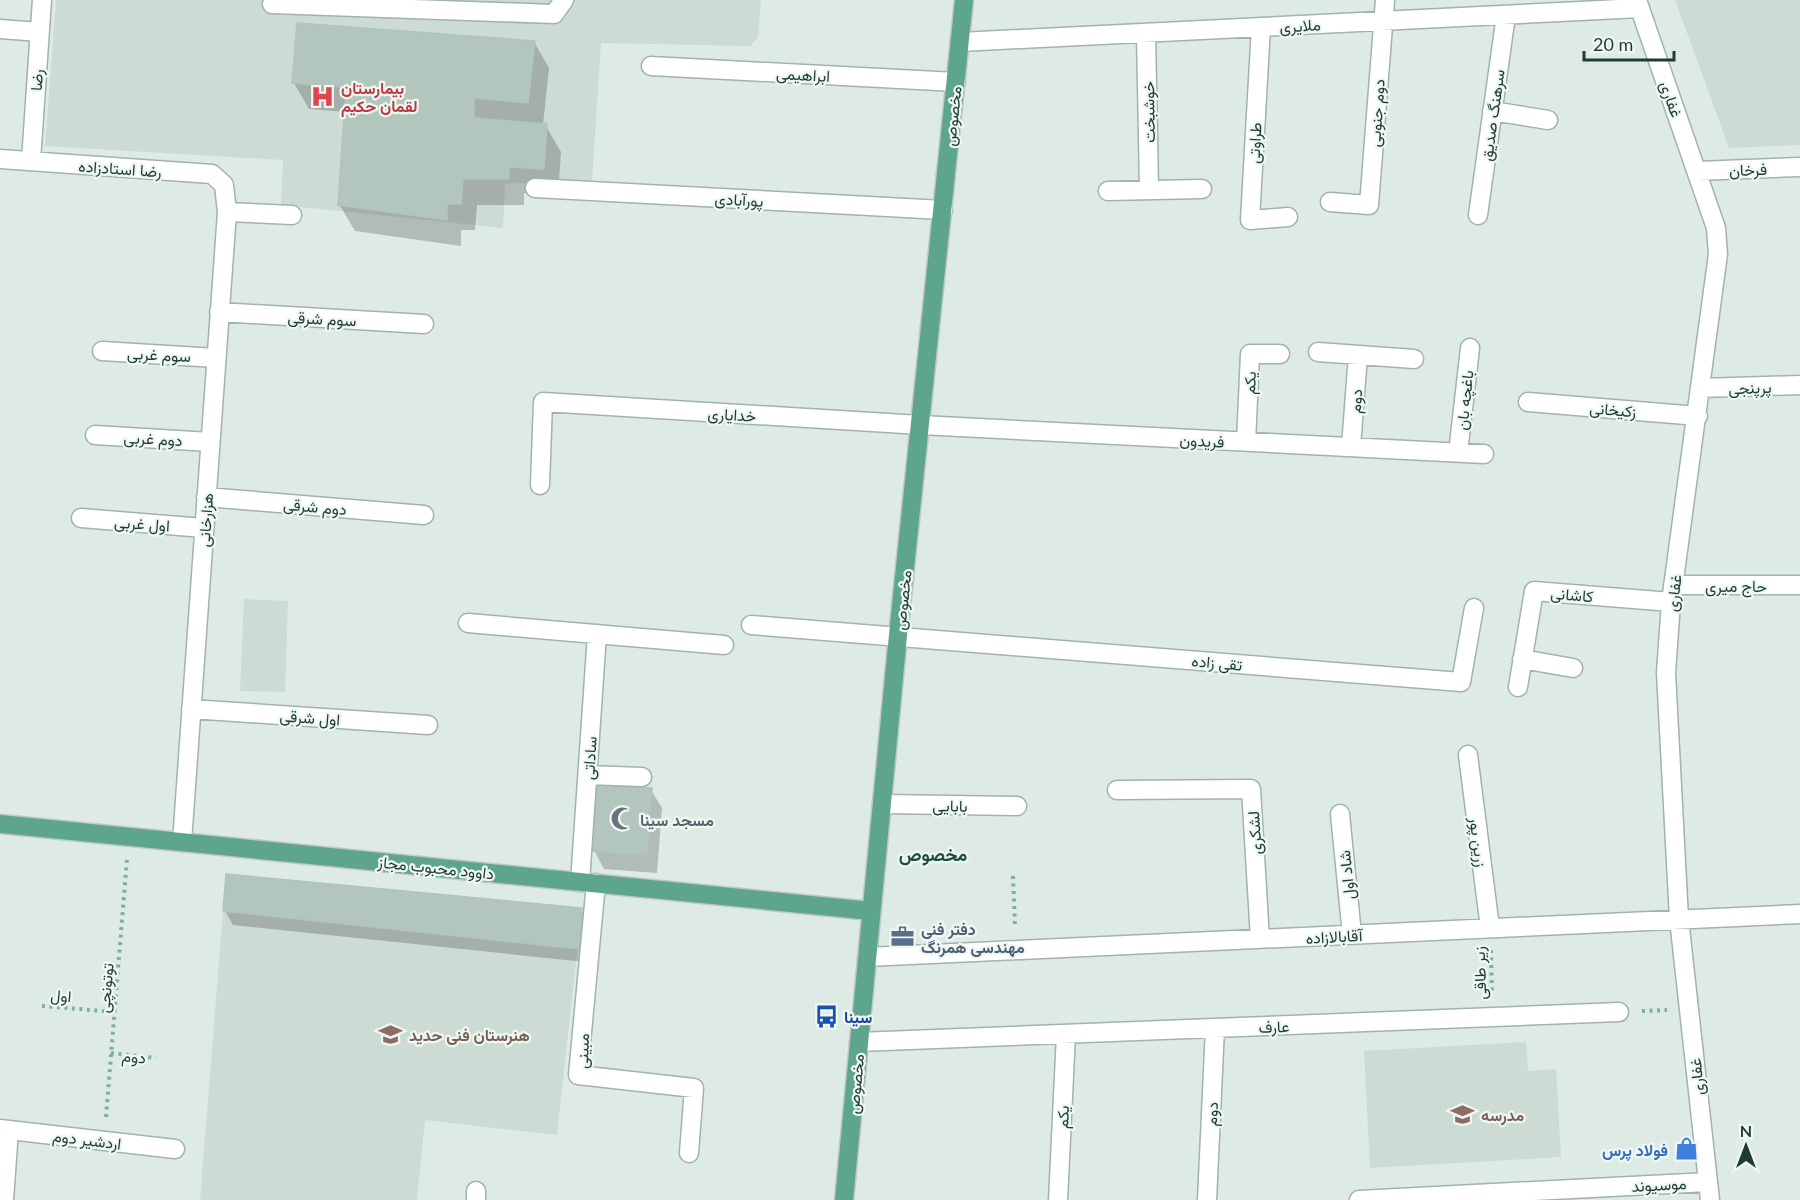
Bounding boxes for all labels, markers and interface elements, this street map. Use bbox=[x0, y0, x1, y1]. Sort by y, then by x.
street label: ملایری bbox=[1279, 14, 1321, 38]
scale bar bbox=[1584, 24, 1674, 62]
text: 20 m bbox=[1593, 33, 1633, 55]
street label: ابراهیمی bbox=[775, 63, 830, 87]
street label: رضا bbox=[26, 68, 48, 92]
street label: سرهنگ صدیق bbox=[1476, 68, 1510, 162]
place label: بیمارستان لقمان حکیم bbox=[341, 78, 418, 117]
street label: دوم جنوبی bbox=[1364, 78, 1390, 148]
street label: غفاری bbox=[1655, 78, 1687, 120]
street label: خوشبخت bbox=[1138, 81, 1160, 143]
hospital icon: بیمارستان لقمان حکیم bbox=[310, 83, 336, 109]
street label: مخصوص bbox=[939, 85, 967, 147]
street label: طراوتی bbox=[1243, 122, 1267, 164]
street label: رضا استادزاده bbox=[78, 156, 162, 182]
street label: فرخان bbox=[1729, 159, 1767, 181]
street label: پورآبادی bbox=[714, 188, 764, 213]
street label: سوم شرقی bbox=[287, 307, 357, 331]
street label: سوم غربی bbox=[126, 343, 191, 367]
street label: باغچه بان bbox=[1451, 369, 1480, 431]
street label: یکم bbox=[1239, 371, 1261, 395]
street label: پرپنجی bbox=[1728, 377, 1772, 400]
street label: دوم bbox=[1344, 388, 1368, 414]
street label: زکیخانی bbox=[1589, 397, 1637, 423]
street label: خدایاری bbox=[707, 403, 757, 427]
street label: دوم غربی bbox=[123, 427, 183, 451]
street label: فریدون bbox=[1179, 429, 1225, 453]
street label: هزارخانی bbox=[194, 492, 218, 548]
street label: دوم شرقی bbox=[282, 494, 348, 520]
street label: اول غربی bbox=[113, 512, 171, 536]
street label: مخصوص bbox=[889, 569, 917, 631]
street label: غفاری bbox=[1661, 573, 1687, 613]
street label: حاج میری bbox=[1705, 576, 1767, 598]
street label: کاشانی bbox=[1550, 583, 1594, 607]
street label: تقی زاده bbox=[1191, 650, 1243, 676]
street label: اول شرقی bbox=[279, 705, 341, 731]
street label: ساداتی bbox=[578, 736, 602, 780]
street label: بابایی bbox=[932, 795, 968, 817]
mosque icon: مسجد سینا bbox=[609, 806, 635, 832]
place label: مسجد سینا bbox=[640, 810, 714, 830]
street label: لشکری bbox=[1243, 810, 1267, 855]
street label: زرین پور bbox=[1463, 815, 1491, 868]
district label: مخصوص bbox=[899, 843, 967, 866]
street label: شاد اول bbox=[1334, 849, 1360, 901]
street label: داوود محبوب مجاز bbox=[376, 851, 495, 885]
place label: دفتر فنی مهندسی همرنگ bbox=[921, 919, 1025, 958]
office icon: دفتر فنی مهندسی همرنگ bbox=[890, 924, 916, 950]
street label: آقابالازاده bbox=[1305, 925, 1364, 949]
street label: زیر طاقی bbox=[1469, 946, 1491, 1000]
street label: توتونچی bbox=[93, 962, 120, 1014]
street label: اول bbox=[50, 985, 72, 1007]
bus stop icon: سینا bbox=[813, 1003, 839, 1029]
place label: سینا bbox=[844, 1007, 873, 1027]
street label: عارف bbox=[1258, 1016, 1290, 1038]
school or university icon: هنرستان فنی حدید bbox=[378, 1021, 404, 1047]
place label: هنرستان فنی حدید bbox=[409, 1025, 530, 1046]
street label: مبینی bbox=[572, 1033, 594, 1069]
street label: دوم bbox=[121, 1045, 147, 1069]
street label: مخصوص bbox=[843, 1053, 869, 1115]
street label: غفاری bbox=[1685, 1057, 1709, 1097]
street label: دوم bbox=[1201, 1101, 1223, 1127]
school or university icon: مدرسه bbox=[1450, 1101, 1476, 1127]
street label: یکم bbox=[1052, 1105, 1074, 1129]
place label: مدرسه bbox=[1481, 1105, 1525, 1126]
north arrow bbox=[1716, 1116, 1776, 1176]
text: N bbox=[1740, 1121, 1752, 1140]
street label: اردشیر دوم bbox=[51, 1125, 122, 1155]
shop icon: فولاد پرس bbox=[1673, 1136, 1699, 1162]
place label: فولاد پرس bbox=[1602, 1140, 1668, 1162]
street label: موسیوند bbox=[1631, 1173, 1687, 1197]

